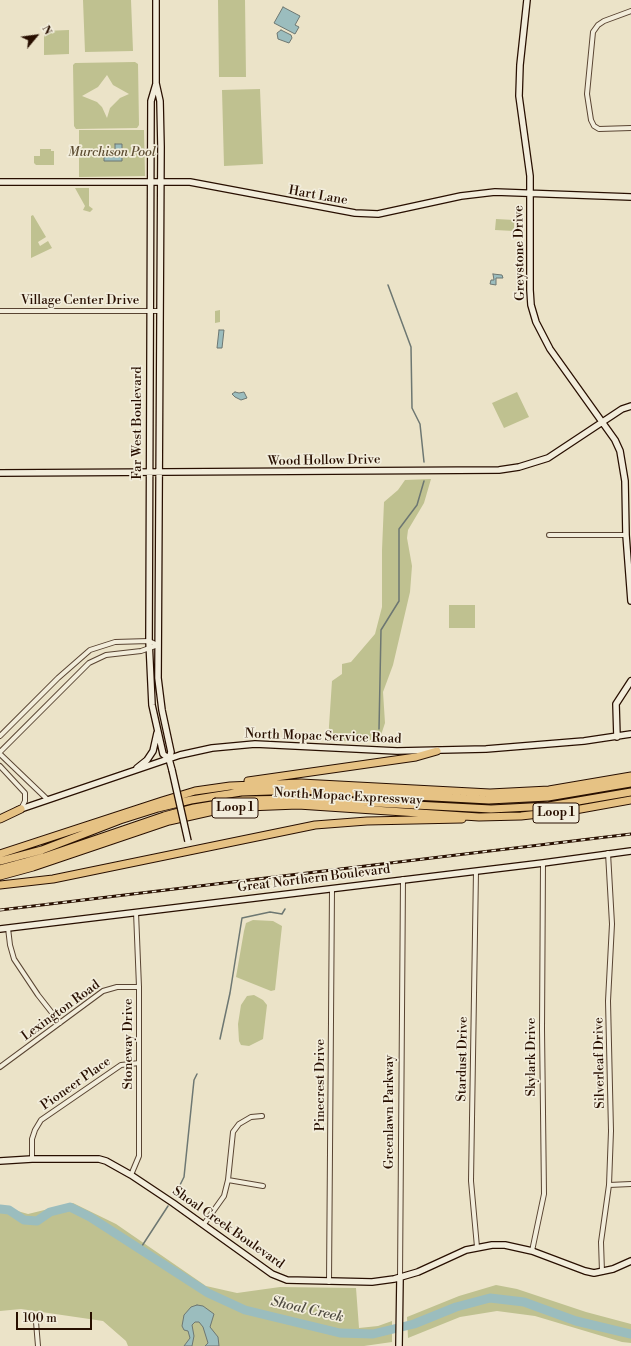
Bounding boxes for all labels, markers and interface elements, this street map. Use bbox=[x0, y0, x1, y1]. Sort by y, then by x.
north arrow bbox=[16, 16, 56, 56]
text: N bbox=[38, 23, 55, 37]
park label: Murchison Pool bbox=[68, 145, 156, 161]
street label: Hart Lane bbox=[287, 183, 349, 209]
street label: Greystone Drive bbox=[511, 205, 529, 301]
street label: Village Center Drive bbox=[21, 293, 139, 309]
street label: Far West Boulevard bbox=[130, 366, 146, 480]
street label: Wood Hollow Drive bbox=[267, 452, 381, 470]
street label: North Mopac Service Road bbox=[244, 726, 402, 748]
street label: North Mopac Expressway bbox=[273, 785, 423, 809]
road number: Loop 1 bbox=[212, 798, 258, 818]
road number: Loop 1 bbox=[533, 803, 579, 823]
street label: Great Northern Boulevard bbox=[237, 862, 391, 896]
street label: Lexington Road bbox=[19, 977, 103, 1045]
street label: Stoneway Drive bbox=[121, 998, 137, 1090]
street label: Stardust Drive bbox=[454, 1016, 472, 1102]
street label: Silverleaf Drive bbox=[591, 1017, 609, 1109]
street label: Skylark Drive bbox=[524, 1018, 540, 1096]
street label: Pinecrest Drive bbox=[313, 1039, 329, 1131]
street label: Pioneer Place bbox=[38, 1054, 114, 1114]
street label: Greenlawn Parkway bbox=[382, 1055, 398, 1169]
street label: Shoal Creek Boulevard bbox=[169, 1184, 287, 1272]
water label: Shoal Creek bbox=[269, 1293, 345, 1327]
scale bar bbox=[18, 1304, 94, 1330]
text: 100 m bbox=[23, 1311, 57, 1326]

